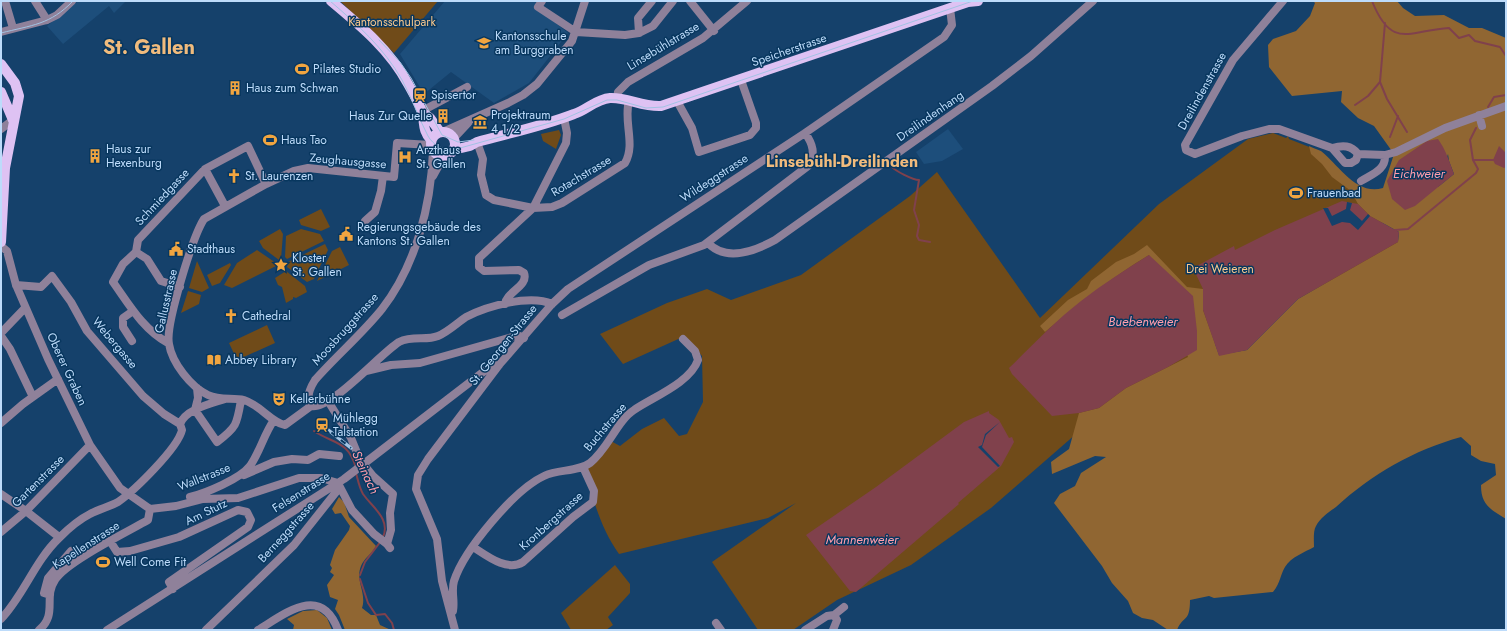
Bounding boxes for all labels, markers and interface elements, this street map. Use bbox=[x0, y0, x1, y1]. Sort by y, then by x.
park label: Kantonsschulpark bbox=[348, 13, 436, 31]
street label: Linsebühlstrasse bbox=[623, 17, 703, 75]
place label: Kantonsschule am Burggraben bbox=[495, 27, 574, 59]
street label: Speicherstrasse bbox=[749, 29, 829, 71]
district label: St. Gallen bbox=[103, 33, 195, 62]
school or university icon: Kantonsschule am Burggraben bbox=[476, 35, 492, 51]
street label: Dreilindenstrasse bbox=[1173, 49, 1231, 133]
place label: Pilates Studio bbox=[313, 60, 381, 78]
sports icon: Pilates Studio bbox=[294, 61, 310, 77]
place label: Haus zum Schwan bbox=[246, 79, 339, 97]
building icon: Haus zum Schwan bbox=[227, 80, 243, 96]
place label: Spisertor bbox=[431, 86, 477, 104]
street label: Dreilindenhang bbox=[893, 86, 967, 146]
station icon: Spisertor bbox=[412, 87, 428, 103]
place label: Projektraum 4 1/2 bbox=[491, 106, 551, 138]
place label: Haus Zur Quelle bbox=[349, 107, 432, 125]
building icon: Haus Zur Quelle bbox=[435, 108, 451, 124]
museum icon: Projektraum 4 1/2 bbox=[472, 114, 488, 130]
place label: Haus Tao bbox=[281, 131, 327, 149]
sports icon: Haus Tao bbox=[262, 132, 278, 148]
place label: Haus zur Hexenburg bbox=[106, 140, 162, 172]
place label: Arzthaus St. Gallen bbox=[416, 141, 466, 173]
building icon: Haus zur Hexenburg bbox=[87, 148, 103, 164]
street label: Zeughausgasse bbox=[309, 149, 387, 173]
hospital icon: Arzthaus St. Gallen bbox=[397, 149, 413, 165]
street label: Wildeggstrasse bbox=[676, 149, 752, 207]
district label: Linsebühl-Dreilinden bbox=[766, 150, 918, 173]
street label: Rotachstrasse bbox=[547, 151, 615, 201]
street label: Schmiedgasse bbox=[131, 164, 193, 230]
water label: Eichweier bbox=[1393, 164, 1446, 183]
place label: St. Laurenzen bbox=[245, 167, 313, 185]
church icon: St. Laurenzen bbox=[226, 168, 242, 184]
place label: Frauenbad bbox=[1307, 184, 1361, 202]
sports icon: Frauenbad bbox=[1288, 185, 1304, 201]
place label: Regierungsgebäude des Kantons St. Gallen bbox=[357, 218, 481, 250]
public building icon: Regierungsgebäude des Kantons St. Gallen bbox=[338, 226, 354, 242]
place label: Stadthaus bbox=[187, 240, 235, 258]
public building icon: Stadthaus bbox=[168, 241, 184, 257]
place label: Kloster St. Gallen bbox=[292, 249, 342, 281]
place icon: Kloster St. Gallen bbox=[273, 257, 289, 273]
park label: Drei Weieren bbox=[1186, 260, 1254, 278]
street label: Gallusstrasse bbox=[150, 267, 182, 335]
street label: Moosbruggstrasse bbox=[308, 289, 382, 369]
street label: St. Georgen-Strasse bbox=[465, 301, 541, 389]
place label: Cathedral bbox=[242, 307, 291, 325]
church icon: Cathedral bbox=[223, 308, 239, 324]
water label: Buebenweier bbox=[1108, 312, 1178, 331]
street label: Webergasse bbox=[88, 313, 142, 373]
street label: Oberer Graben bbox=[42, 329, 92, 409]
place label: Abbey Library bbox=[225, 351, 297, 369]
library icon: Abbey Library bbox=[206, 352, 222, 368]
place label: Kellerbühne bbox=[290, 390, 350, 408]
theatre icon: Kellerbühne bbox=[271, 391, 287, 407]
street label: Buchstrasse bbox=[579, 399, 631, 455]
place label: Mühlegg Talstation bbox=[333, 409, 378, 441]
station icon: Mühlegg Talstation bbox=[314, 417, 330, 433]
water label: Steinach bbox=[347, 447, 384, 497]
street label: Gartenstrasse bbox=[8, 451, 68, 511]
street label: Wallstrasse bbox=[175, 458, 233, 496]
street label: Felsenstrasse bbox=[269, 467, 333, 517]
street label: Kronbergstrasse bbox=[515, 487, 587, 555]
street label: Am Stutz bbox=[182, 494, 231, 530]
street label: Berneggstrasse bbox=[254, 498, 318, 566]
street label: Kapellenstrasse bbox=[49, 516, 123, 574]
water label: Mannenweier bbox=[826, 530, 899, 549]
place label: Well Come Fit bbox=[114, 553, 186, 571]
sports icon: Well Come Fit bbox=[95, 554, 111, 570]

